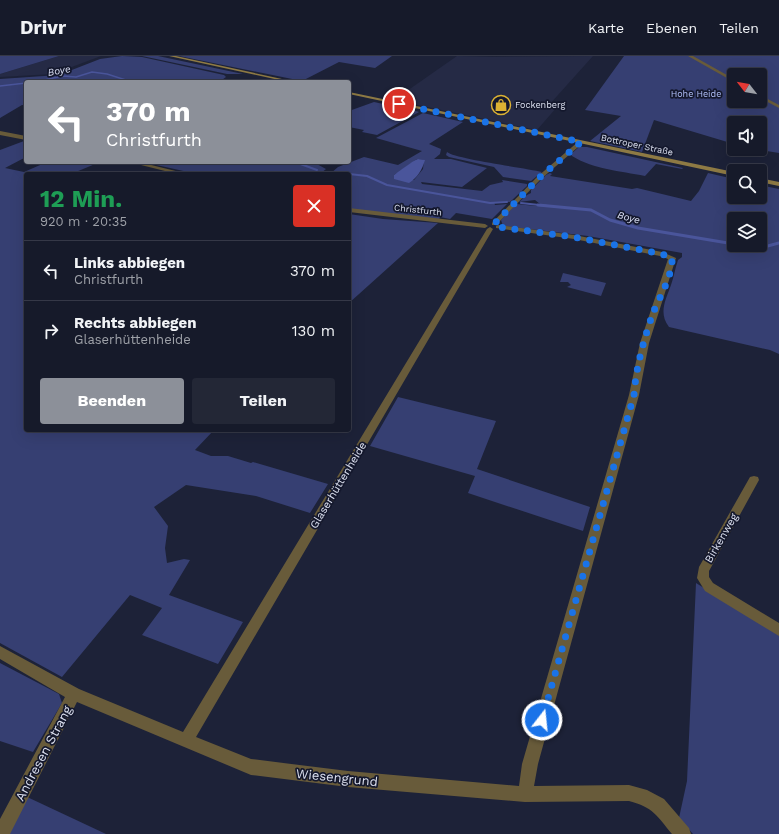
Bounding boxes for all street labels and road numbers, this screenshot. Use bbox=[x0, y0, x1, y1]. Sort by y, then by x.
street label: Bottroper Straße bbox=[600, 132, 674, 158]
street label: Christfurth bbox=[394, 203, 442, 217]
street label: Glaserhüttenheide bbox=[307, 440, 369, 531]
street label: Birkenweg bbox=[702, 511, 741, 565]
street label: Andresen Strang bbox=[12, 703, 75, 803]
street label: Wiesengrund bbox=[295, 766, 379, 789]

